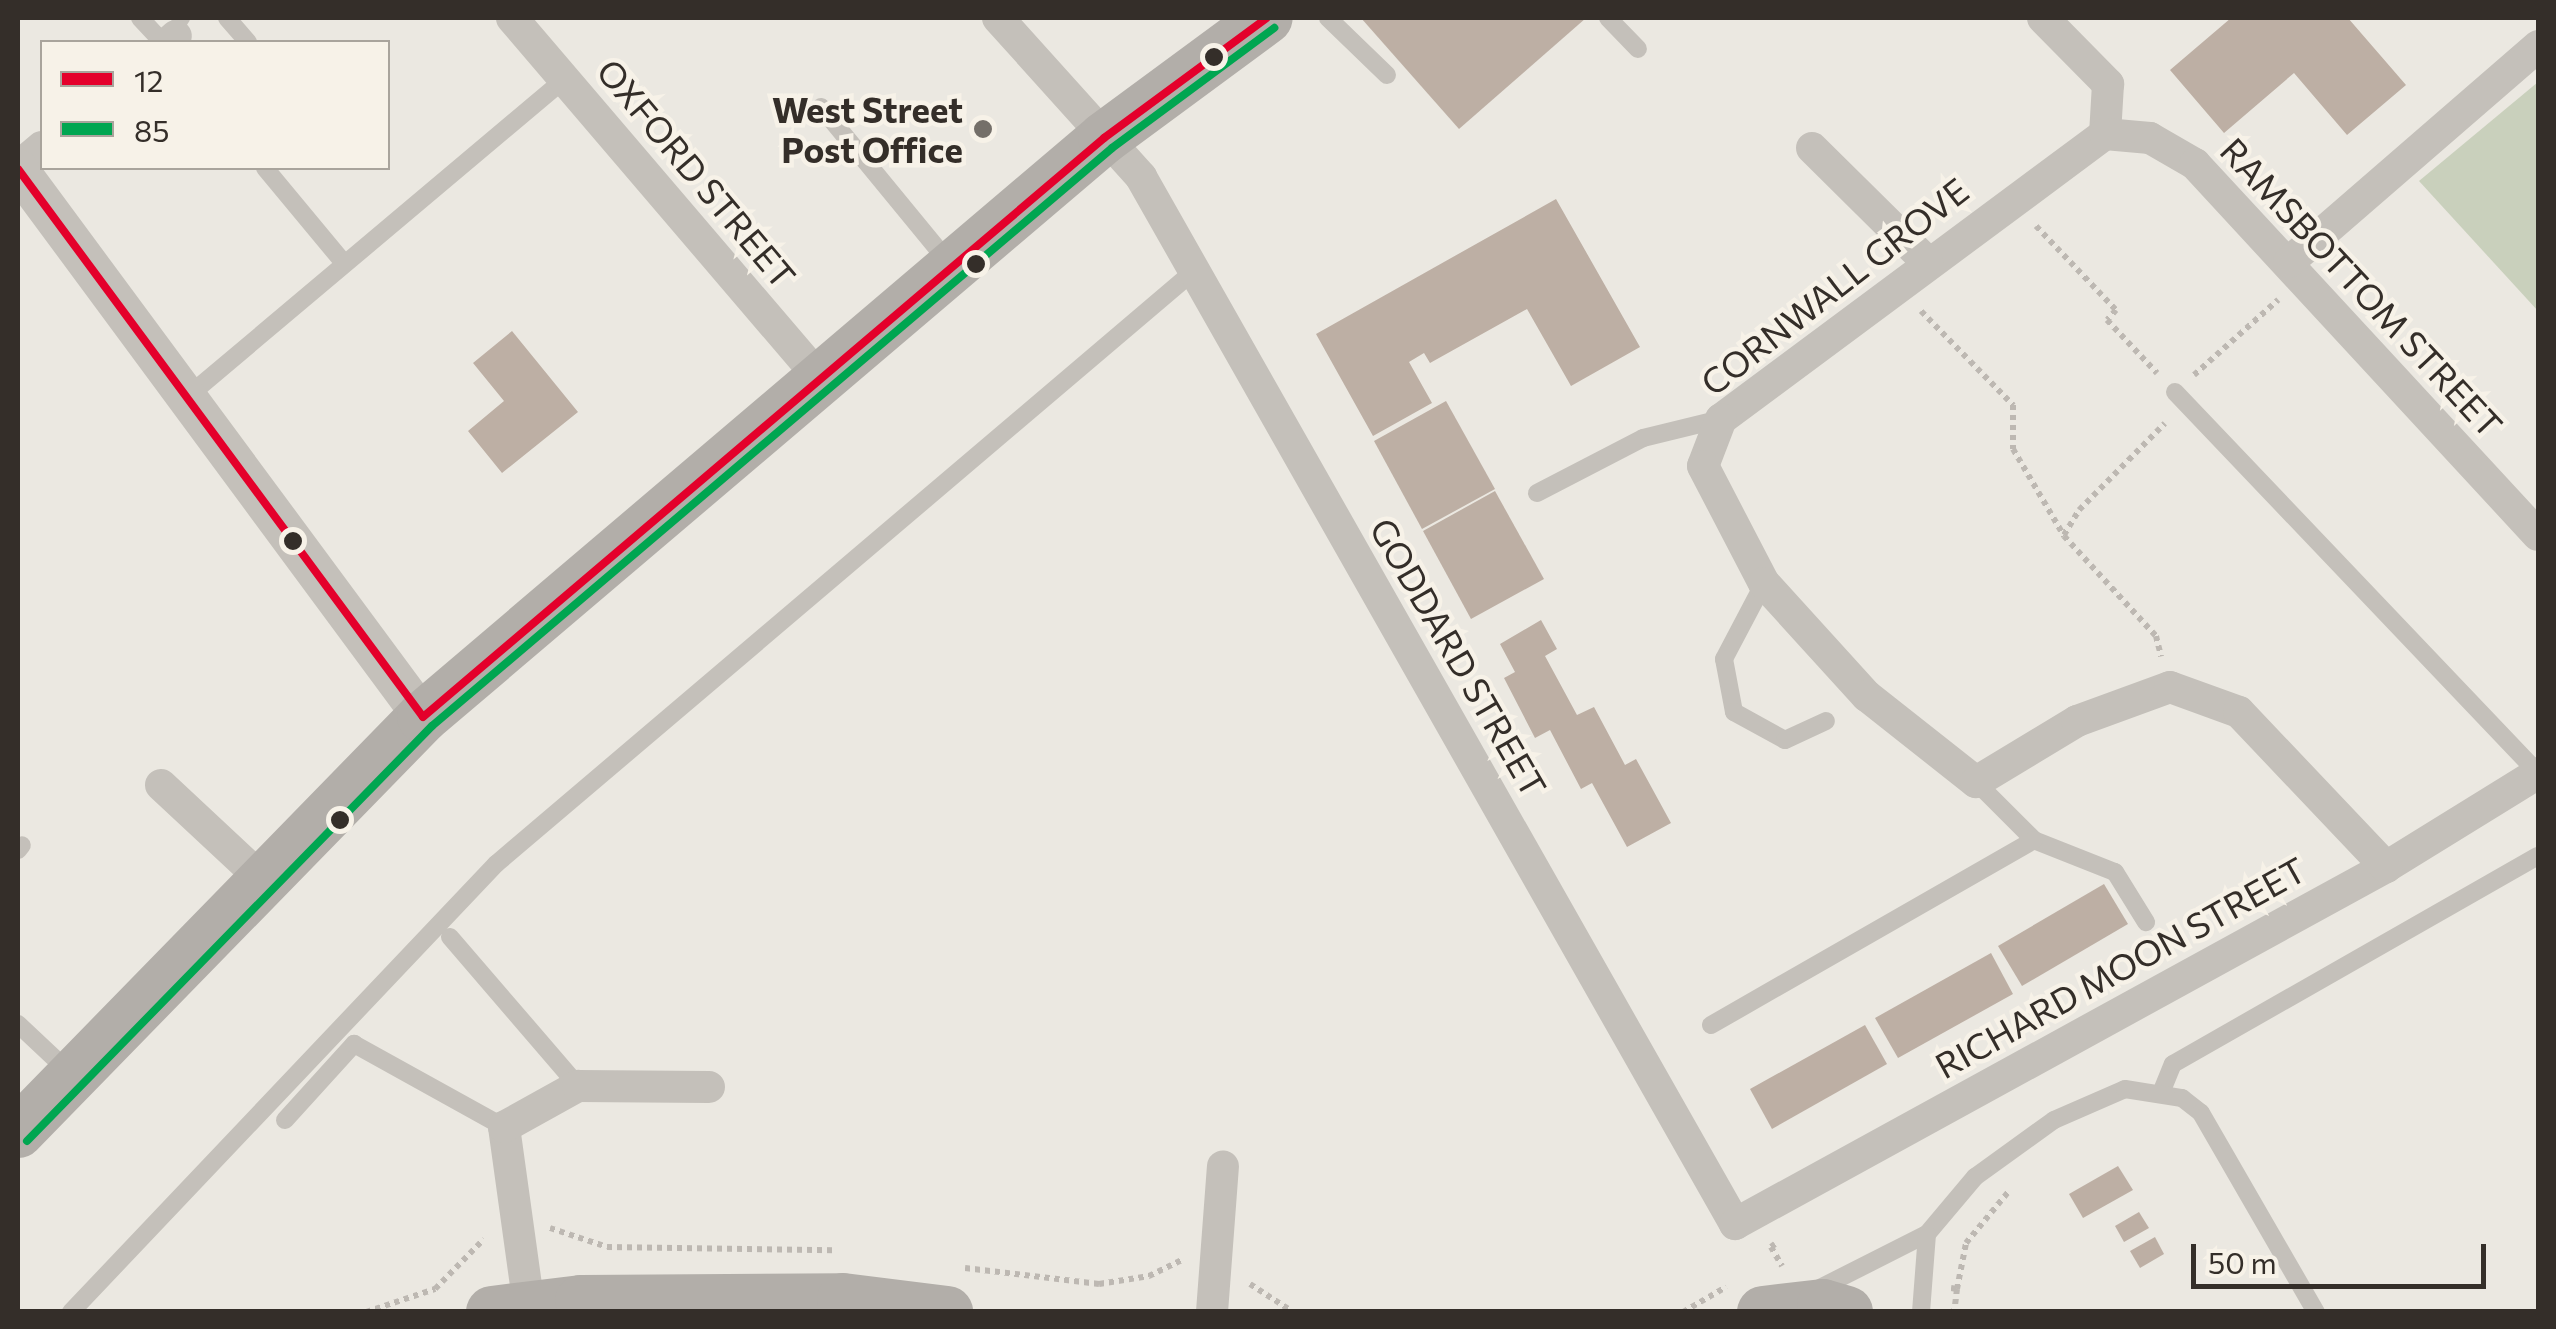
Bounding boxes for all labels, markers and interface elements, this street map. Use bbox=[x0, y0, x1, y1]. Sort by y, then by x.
legend bbox=[40, 40, 390, 170]
unlabelled marker bbox=[1204, 47, 1224, 67]
street label: OXFORD STREET bbox=[589, 50, 805, 296]
text: 12 bbox=[134, 61, 163, 98]
place label: West Street Post Office bbox=[772, 88, 963, 170]
text: 85 bbox=[134, 111, 169, 148]
marker: West Street Post Office bbox=[972, 118, 994, 140]
street label: RAMSBOTTOM STREET bbox=[2212, 129, 2512, 445]
street label: CORNWALL GROVE bbox=[1692, 169, 1976, 403]
unlabelled marker bbox=[966, 254, 986, 274]
street label: GODDARD STREET bbox=[1362, 510, 1556, 804]
unlabelled marker bbox=[283, 531, 303, 551]
unlabelled marker bbox=[330, 810, 350, 830]
street label: RICHARD MOON STREET bbox=[1928, 848, 2312, 1086]
scale bar bbox=[2196, 1224, 2491, 1286]
text: 50 m bbox=[2208, 1243, 2277, 1280]

